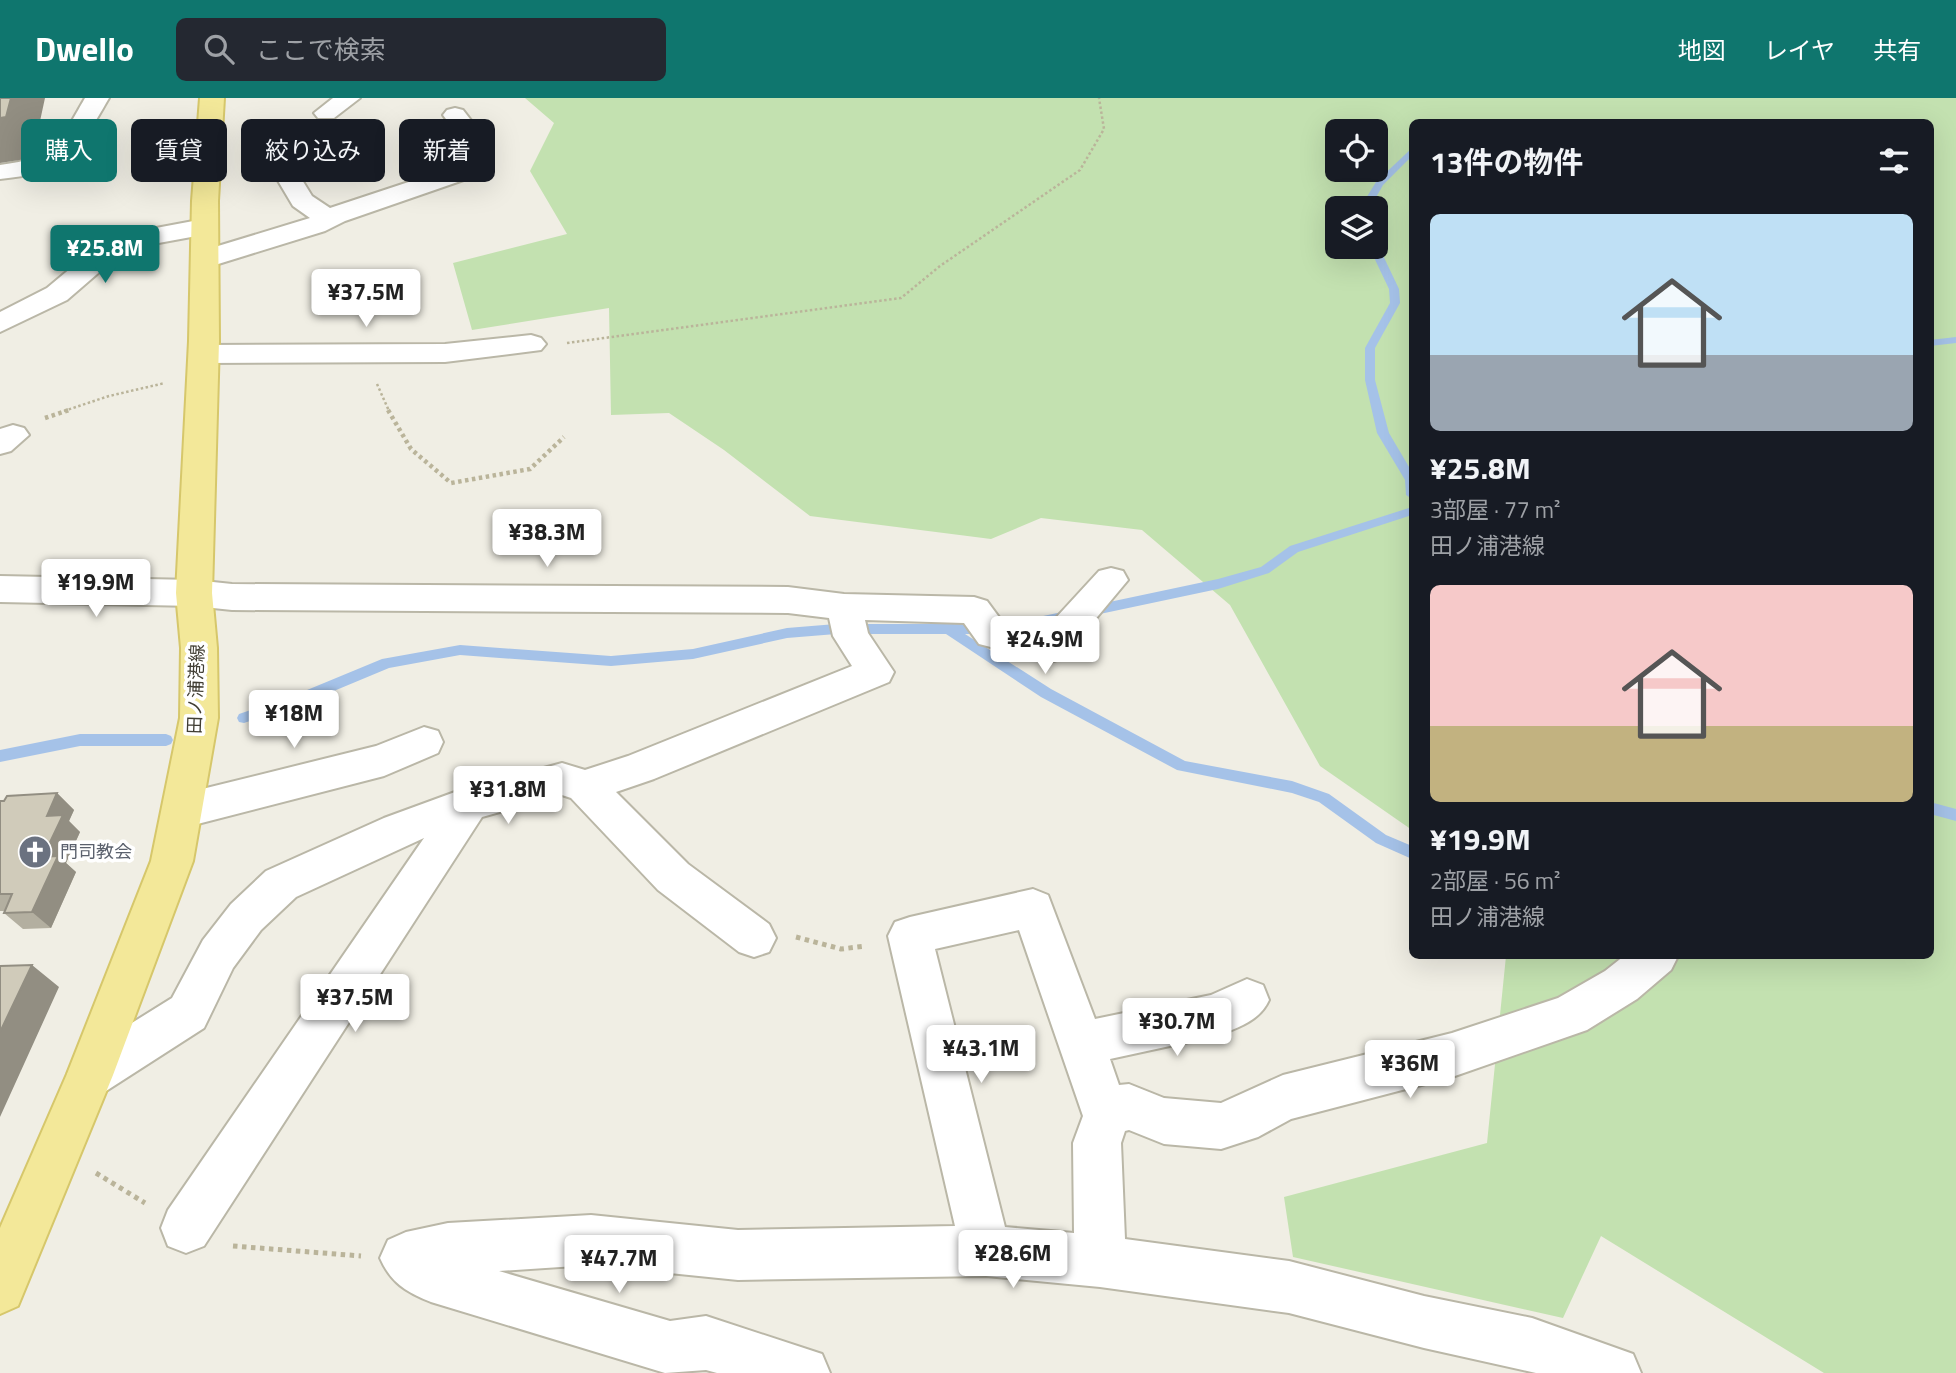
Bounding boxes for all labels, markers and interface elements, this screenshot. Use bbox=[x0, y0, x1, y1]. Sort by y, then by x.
search box bbox=[176, 18, 666, 81]
text: Dwello bbox=[35, 24, 134, 74]
icon: search bbox=[200, 30, 238, 68]
text: ここで検索 bbox=[256, 30, 386, 69]
text: 地図 bbox=[1678, 32, 1726, 68]
text: レイヤ bbox=[1764, 32, 1835, 68]
text: 共有 bbox=[1873, 32, 1921, 68]
chip: 購入 bbox=[21, 119, 117, 182]
chip: 賃貸 bbox=[131, 119, 227, 182]
chip: 絞り込み bbox=[241, 119, 385, 182]
chip: 新着 bbox=[399, 119, 495, 182]
map controls bbox=[1325, 119, 1388, 259]
button: locate bbox=[1325, 119, 1388, 182]
text: 13件の物件 bbox=[1430, 139, 1584, 185]
icon: filters bbox=[1875, 142, 1913, 180]
button: layers bbox=[1325, 196, 1388, 259]
pin: ¥25.8M bbox=[48, 226, 162, 285]
text: ¥25.8M bbox=[66, 230, 144, 265]
icon: home bbox=[1609, 260, 1735, 386]
pin: ¥37.5M bbox=[309, 270, 423, 329]
text: ¥37.5M bbox=[327, 274, 405, 309]
text: ¥25.8M bbox=[1430, 445, 1531, 491]
text: 3部屋 · 77 m² bbox=[1430, 492, 1560, 527]
pin: ¥38.3M bbox=[490, 510, 604, 569]
text: ¥38.3M bbox=[508, 514, 586, 549]
text: 田ノ浦港線 bbox=[1430, 528, 1545, 563]
pin: ¥19.9M bbox=[39, 560, 153, 619]
text: ¥19.9M bbox=[57, 564, 135, 599]
pin: ¥24.9M bbox=[988, 616, 1102, 676]
text: ¥24.9M bbox=[1006, 621, 1084, 656]
icon: home bbox=[1609, 631, 1735, 757]
street label: 田ノ浦港線 bbox=[180, 644, 211, 734]
pin: ¥18M bbox=[253, 690, 335, 750]
text: ¥18M bbox=[265, 695, 323, 730]
pin: ¥31.8M bbox=[451, 766, 565, 826]
text: ¥31.8M bbox=[469, 771, 547, 806]
text: ¥19.9M bbox=[1430, 816, 1531, 862]
church icon: 門司教会 bbox=[16, 833, 54, 871]
place label: 門司教会 bbox=[60, 838, 132, 865]
text: 2部屋 · 56 m² bbox=[1430, 863, 1560, 898]
text: 田ノ浦港線 bbox=[1430, 899, 1545, 934]
pin: ¥37.5M bbox=[298, 974, 412, 1034]
text: ¥37.5M bbox=[316, 979, 394, 1014]
pin: ¥30.7M bbox=[1120, 998, 1234, 1058]
text: ¥30.7M bbox=[1138, 1003, 1216, 1038]
pin: ¥43.1M bbox=[924, 1026, 1038, 1085]
text: ¥43.1M bbox=[942, 1030, 1020, 1065]
pin: ¥36M bbox=[1369, 1040, 1451, 1100]
text: ¥36M bbox=[1381, 1045, 1439, 1080]
pin: ¥28.6M bbox=[956, 1230, 1070, 1290]
text: ¥28.6M bbox=[974, 1235, 1052, 1270]
pin: ¥47.7M bbox=[562, 1236, 676, 1295]
text: ¥47.7M bbox=[580, 1240, 658, 1275]

